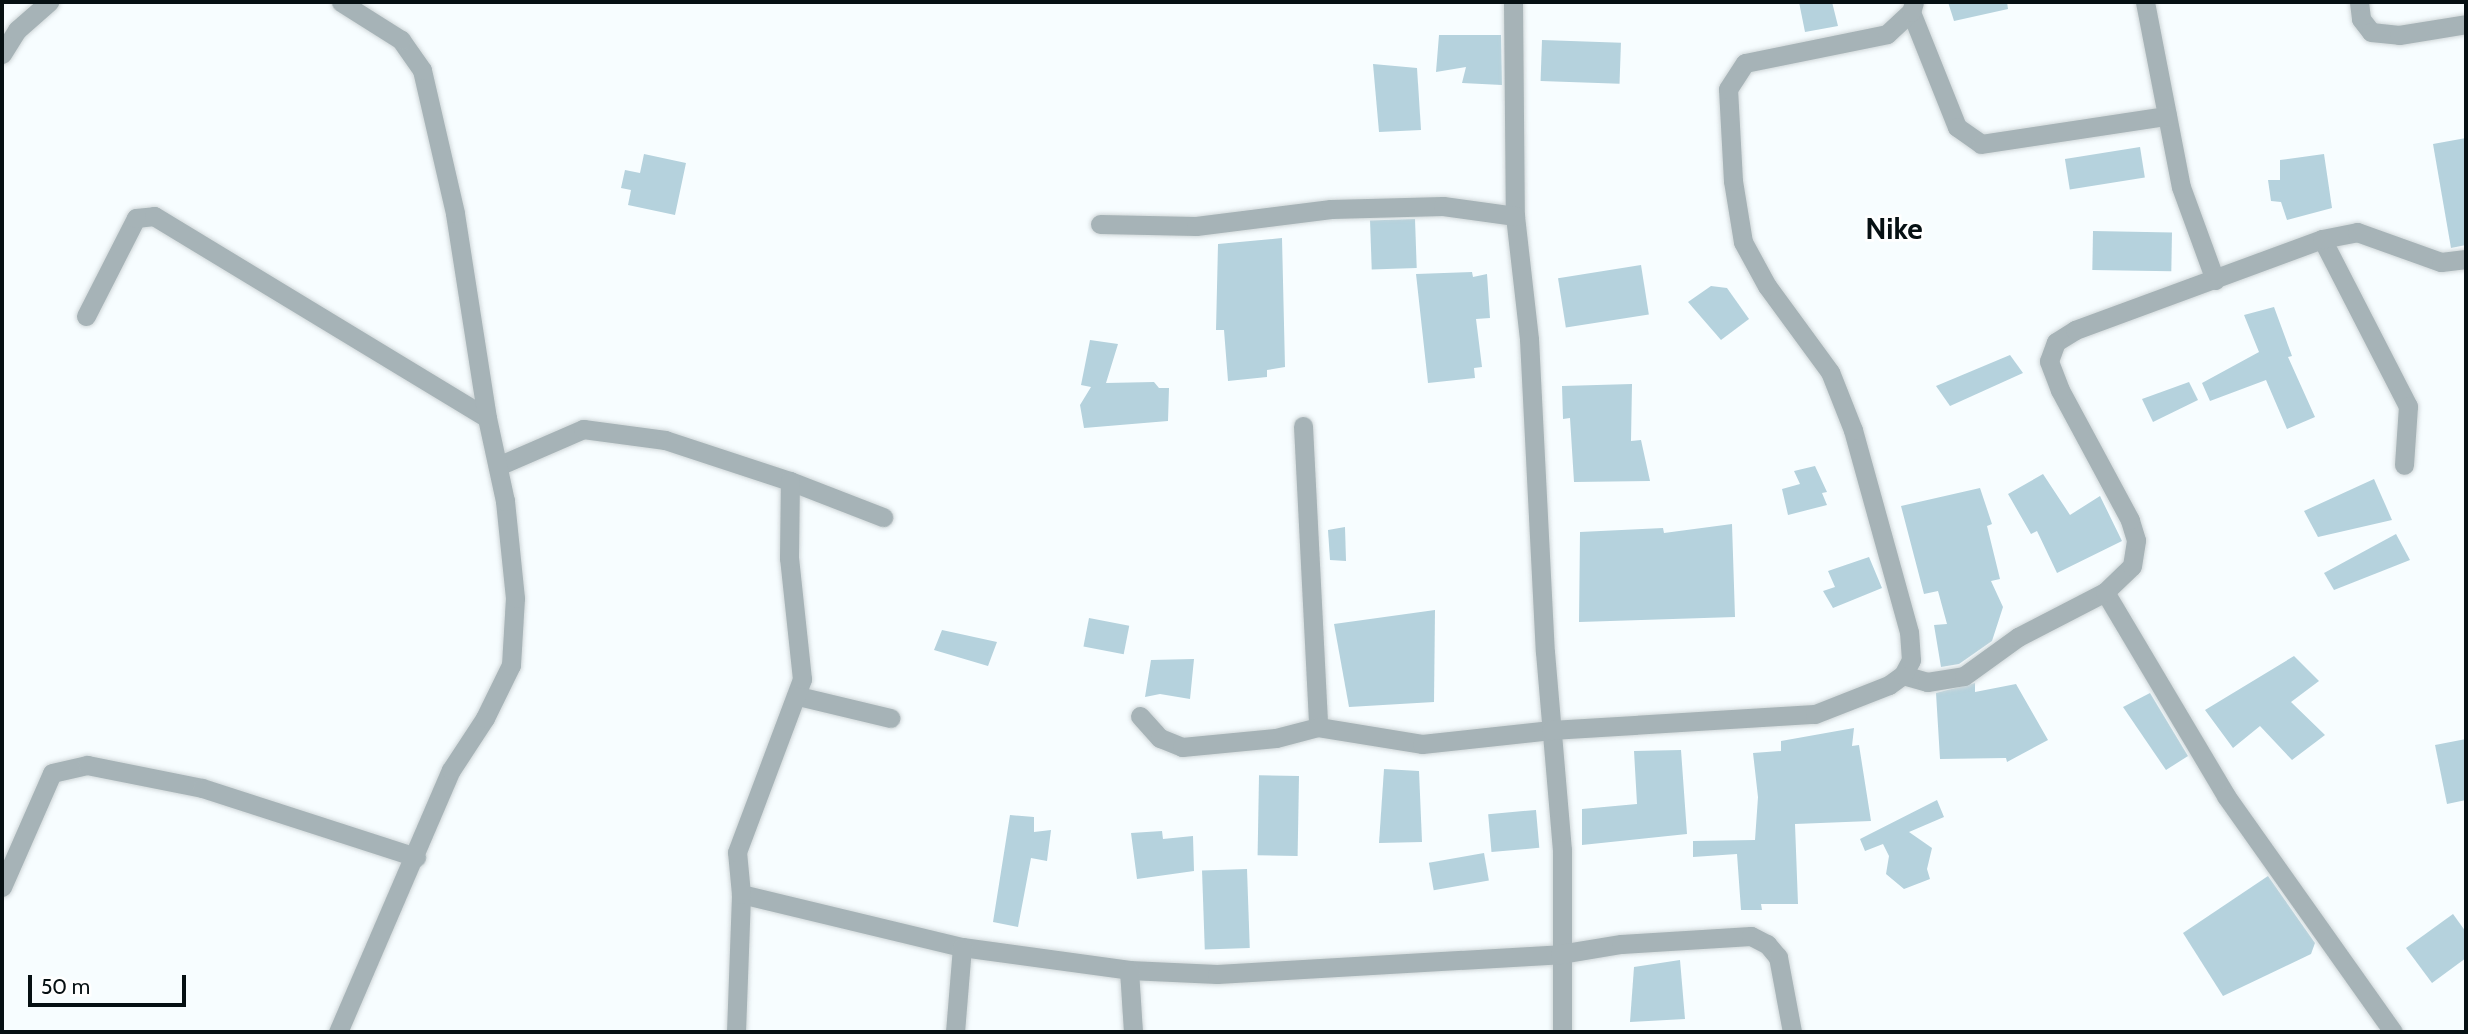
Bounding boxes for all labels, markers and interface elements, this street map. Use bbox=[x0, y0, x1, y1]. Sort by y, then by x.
district label: Nike bbox=[1865, 211, 1923, 247]
scale bar bbox=[32, 960, 189, 1004]
text: 50 m bbox=[41, 974, 90, 999]

